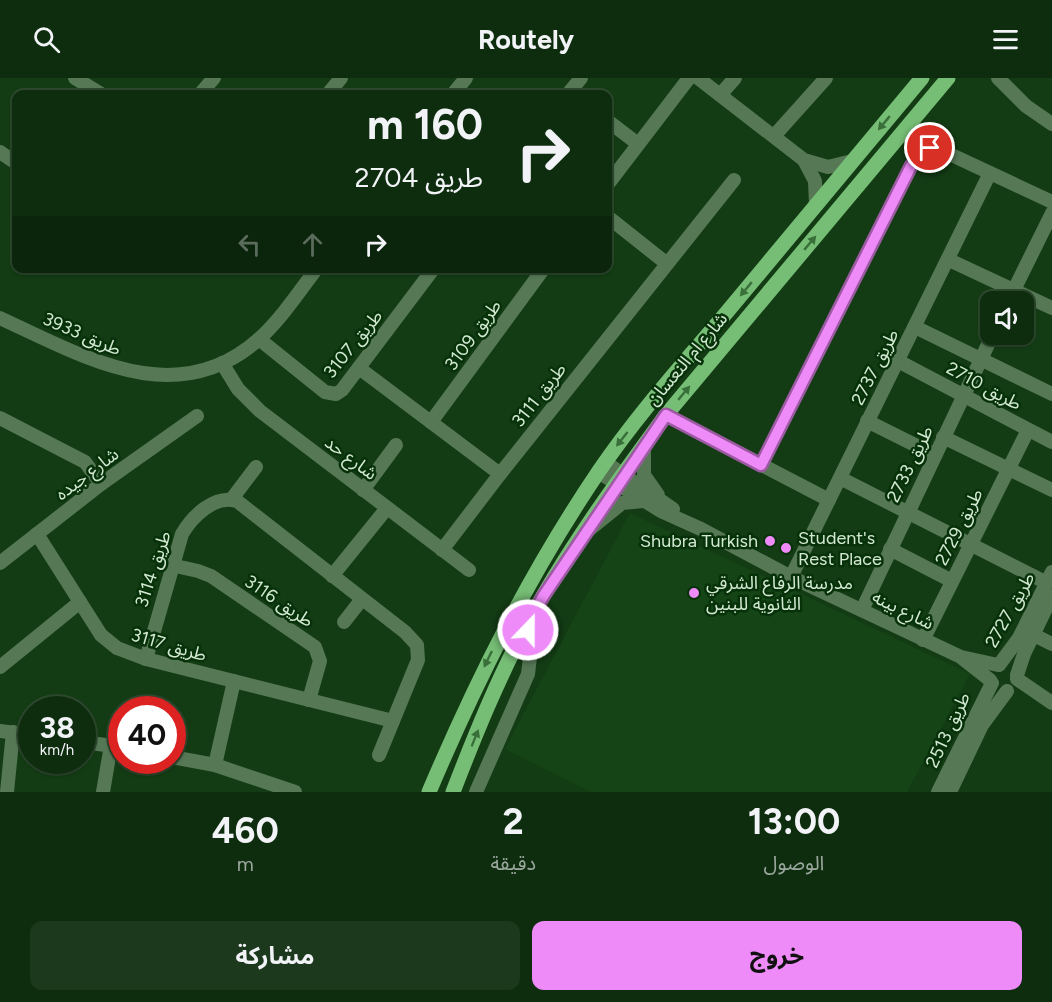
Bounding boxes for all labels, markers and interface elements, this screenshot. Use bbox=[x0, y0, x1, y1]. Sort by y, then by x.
icon: search bbox=[30, 23, 63, 56]
text: Routely bbox=[478, 23, 574, 56]
icon: menu bbox=[989, 23, 1022, 56]
text: 160 m bbox=[367, 99, 483, 150]
icon: right bbox=[504, 114, 582, 192]
one-way arrow bbox=[878, 115, 891, 131]
pin bbox=[904, 122, 955, 173]
icon: arrive bbox=[913, 131, 946, 164]
text: طريق 2704 bbox=[355, 161, 483, 194]
icon: left bbox=[233, 228, 266, 261]
icon: ahead bbox=[296, 228, 329, 261]
icon: right bbox=[359, 228, 392, 261]
one-way arrow bbox=[803, 236, 815, 251]
one-way arrow bbox=[740, 281, 753, 296]
map controls bbox=[980, 291, 1034, 345]
button: sound bbox=[980, 291, 1034, 345]
street label: طريق 3109 bbox=[440, 295, 506, 375]
street label: طريق 3107 bbox=[319, 305, 387, 383]
street label: طريق 3933 bbox=[40, 308, 124, 360]
street label: شارع ام النعسان bbox=[642, 308, 734, 412]
street label: طريق 2737 bbox=[847, 325, 903, 409]
street label: طريق 2710 bbox=[943, 357, 1025, 415]
street label: طريق 3111 bbox=[507, 359, 571, 431]
one-way arrow bbox=[678, 385, 691, 401]
street label: طريق 2733 bbox=[882, 422, 938, 506]
street label: شارع حد bbox=[319, 431, 381, 487]
one-way arrow bbox=[617, 432, 629, 447]
street label: شارع جيده bbox=[51, 443, 125, 507]
street label: طريق 2729 bbox=[930, 485, 988, 569]
place label: Student's Rest Place bbox=[798, 527, 882, 570]
street label: طريق 3114 bbox=[130, 528, 176, 610]
place label: Shubra Turkish bbox=[640, 530, 758, 552]
marker: Shubra Turkish bbox=[763, 534, 777, 548]
marker: Student's Rest Place bbox=[779, 541, 793, 555]
street label: طريق 2727 bbox=[980, 569, 1040, 651]
street label: طريق 3116 bbox=[241, 570, 317, 632]
place label: مدرسة الرفاع الشرقي الثانوية للبنين bbox=[706, 572, 853, 615]
marker: مدرسة الرفاع الشرقي الثانوية للبنين bbox=[687, 586, 701, 600]
street label: شارع بينه bbox=[867, 586, 937, 637]
position arrow bbox=[496, 598, 560, 662]
street label: طريق 3117 bbox=[129, 624, 209, 666]
one-way arrow bbox=[483, 650, 493, 668]
street label: طريق 2513 bbox=[921, 689, 975, 771]
speed limit sign: 40 bbox=[108, 696, 186, 774]
text: 38 bbox=[39, 709, 75, 746]
one-way arrow bbox=[470, 728, 480, 746]
text: km/h bbox=[40, 741, 74, 759]
text: 2 bbox=[503, 800, 524, 843]
text: 13:00 bbox=[748, 800, 840, 843]
text: 460 bbox=[212, 809, 279, 852]
text: دقيقة bbox=[490, 851, 536, 875]
text: الوصول bbox=[764, 851, 824, 875]
text: m bbox=[237, 852, 254, 876]
button: مشاركة bbox=[30, 921, 520, 990]
button: خروج bbox=[532, 921, 1022, 990]

